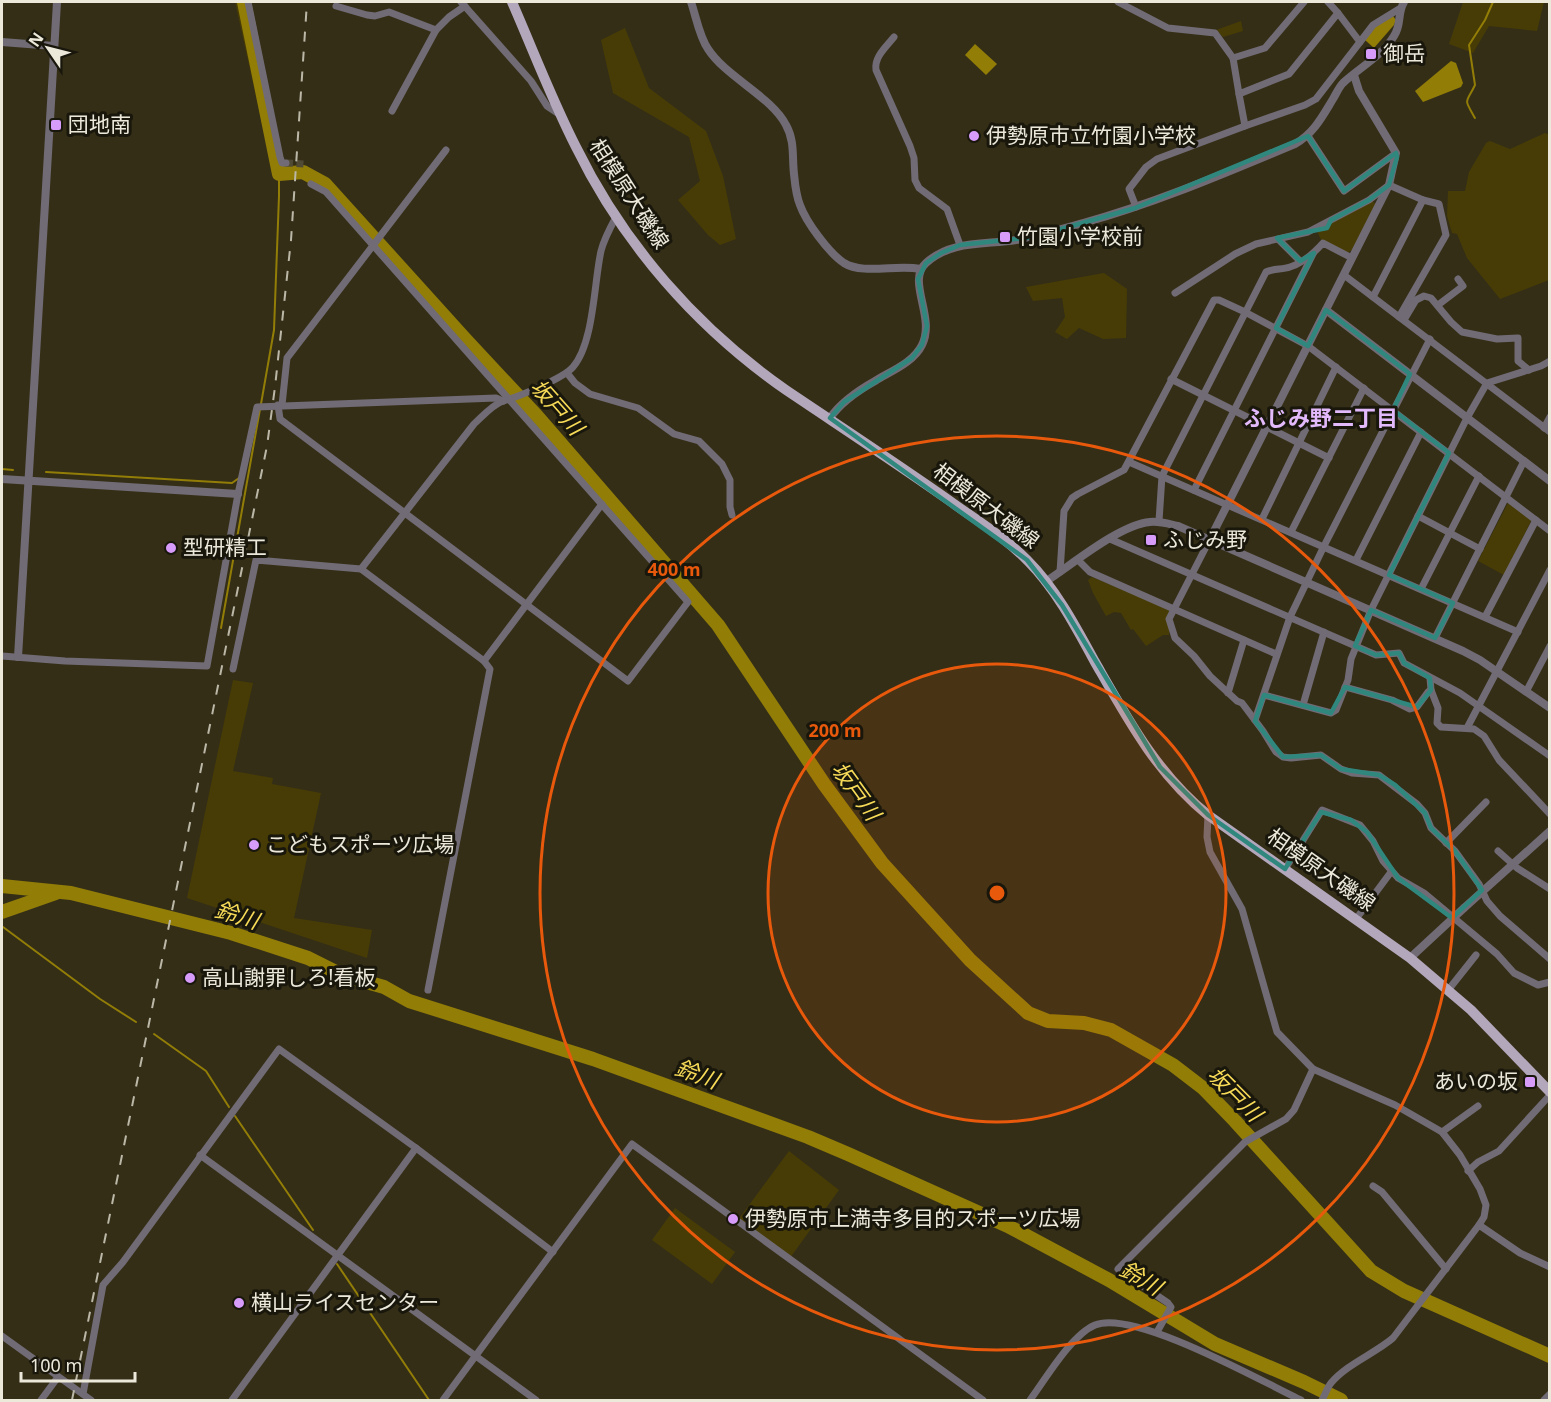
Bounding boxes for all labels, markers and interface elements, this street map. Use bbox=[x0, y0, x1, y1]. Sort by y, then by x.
north arrow bbox=[18, 18, 78, 78]
text: N bbox=[23, 28, 48, 51]
place label: 御岳 bbox=[1383, 39, 1425, 67]
marker: 御岳 bbox=[1364, 47, 1378, 61]
place label: 団地南 bbox=[68, 110, 131, 138]
marker: 団地南 bbox=[49, 118, 63, 132]
place label: 伊勢原市立竹園小学校 bbox=[986, 121, 1196, 149]
marker: 伊勢原市立竹園小学校 bbox=[967, 129, 981, 143]
street label: 相模原大磯線 bbox=[584, 133, 676, 254]
place label: 竹園小学校前 bbox=[1017, 222, 1143, 250]
marker: 竹園小学校前 bbox=[998, 230, 1012, 244]
water label: 坂戸川 bbox=[525, 372, 592, 442]
district label: ふじみ野二丁目 bbox=[1244, 402, 1398, 432]
street label: 相模原大磯線 bbox=[928, 456, 1045, 554]
place label: ふじみ野 bbox=[1163, 525, 1247, 553]
place label: 型研精工 bbox=[183, 533, 267, 561]
marker: ふじみ野 bbox=[1144, 533, 1158, 547]
marker: 型研精工 bbox=[164, 541, 178, 555]
text: 400 m bbox=[647, 557, 701, 581]
text: 200 m bbox=[808, 718, 862, 742]
water label: 坂戸川 bbox=[825, 755, 890, 828]
street label: 相模原大磯線 bbox=[1262, 822, 1381, 917]
place label: こどもスポーツ広場 bbox=[266, 830, 455, 858]
marker: こどもスポーツ広場 bbox=[247, 838, 261, 852]
centre of rings bbox=[987, 883, 1007, 903]
water label: 鈴川 bbox=[212, 893, 265, 935]
place label: 高山謝罪しろ!看板 bbox=[202, 963, 376, 991]
marker: 高山謝罪しろ!看板 bbox=[183, 971, 197, 985]
water label: 鈴川 bbox=[672, 1051, 725, 1095]
water label: 坂戸川 bbox=[1202, 1059, 1271, 1129]
place label: あいの坂 bbox=[1434, 1067, 1518, 1095]
marker: あいの坂 bbox=[1523, 1075, 1537, 1089]
place label: 伊勢原市上満寺多目的スポーツ広場 bbox=[745, 1204, 1081, 1232]
marker: 伊勢原市上満寺多目的スポーツ広場 bbox=[726, 1212, 740, 1226]
water label: 鈴川 bbox=[1115, 1253, 1170, 1302]
place label: 横山ライスセンター bbox=[251, 1288, 439, 1316]
marker: 横山ライスセンター bbox=[232, 1296, 246, 1310]
scale bar bbox=[21, 1345, 135, 1383]
text: 100 m bbox=[30, 1353, 82, 1377]

